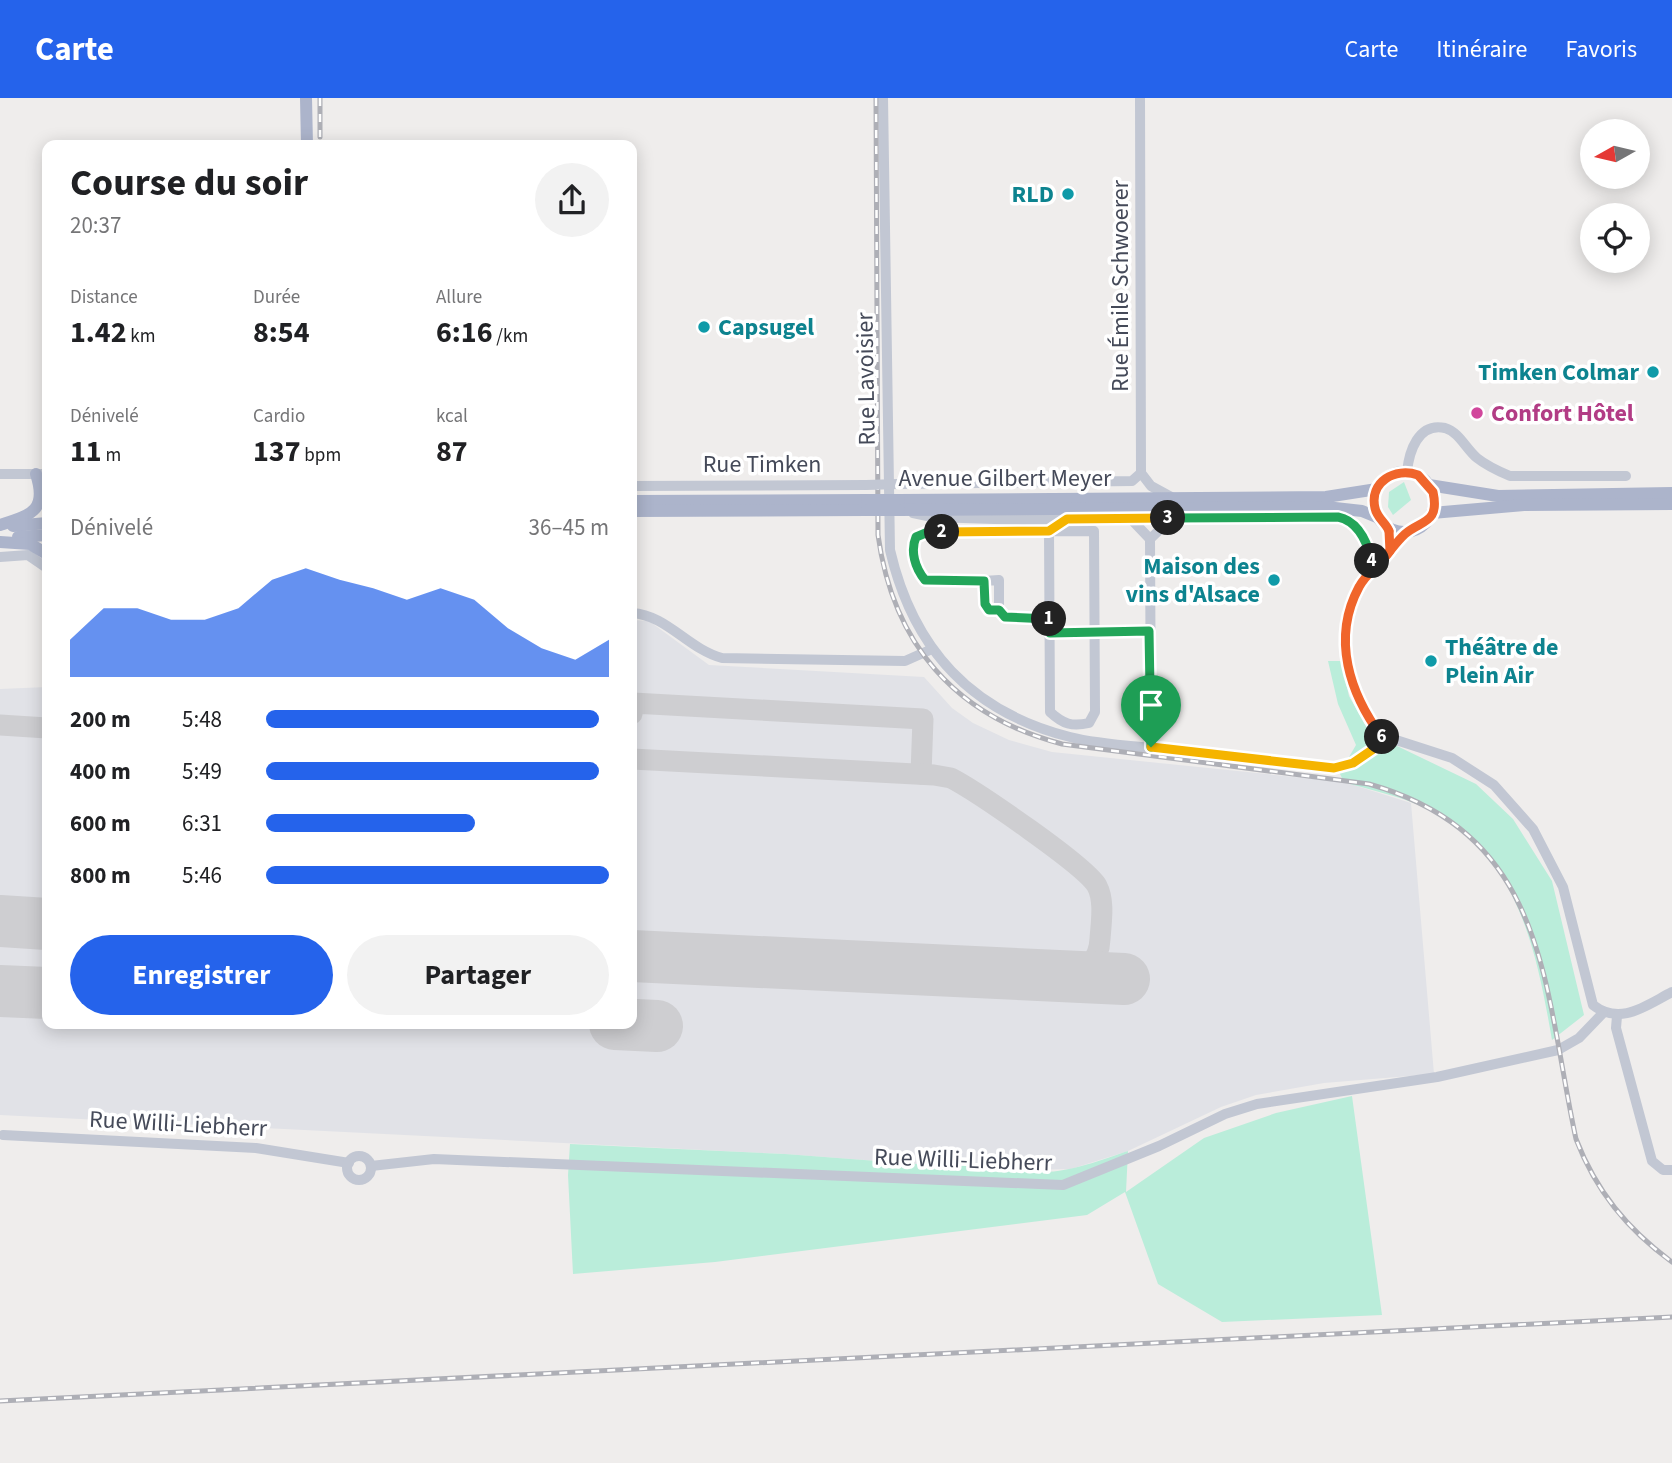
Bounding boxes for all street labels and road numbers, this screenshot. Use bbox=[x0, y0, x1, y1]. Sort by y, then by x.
street label: Rue Émile Schwoerer bbox=[1103, 179, 1138, 392]
street label: Rue Lavoisier bbox=[847, 311, 885, 446]
street label: Rue Timken bbox=[703, 447, 821, 482]
street label: Avenue Gilbert Meyer bbox=[899, 461, 1112, 496]
street label: Rue Willi-Liebherr bbox=[88, 1102, 269, 1146]
street label: Rue Willi-Liebherr bbox=[873, 1139, 1053, 1181]

